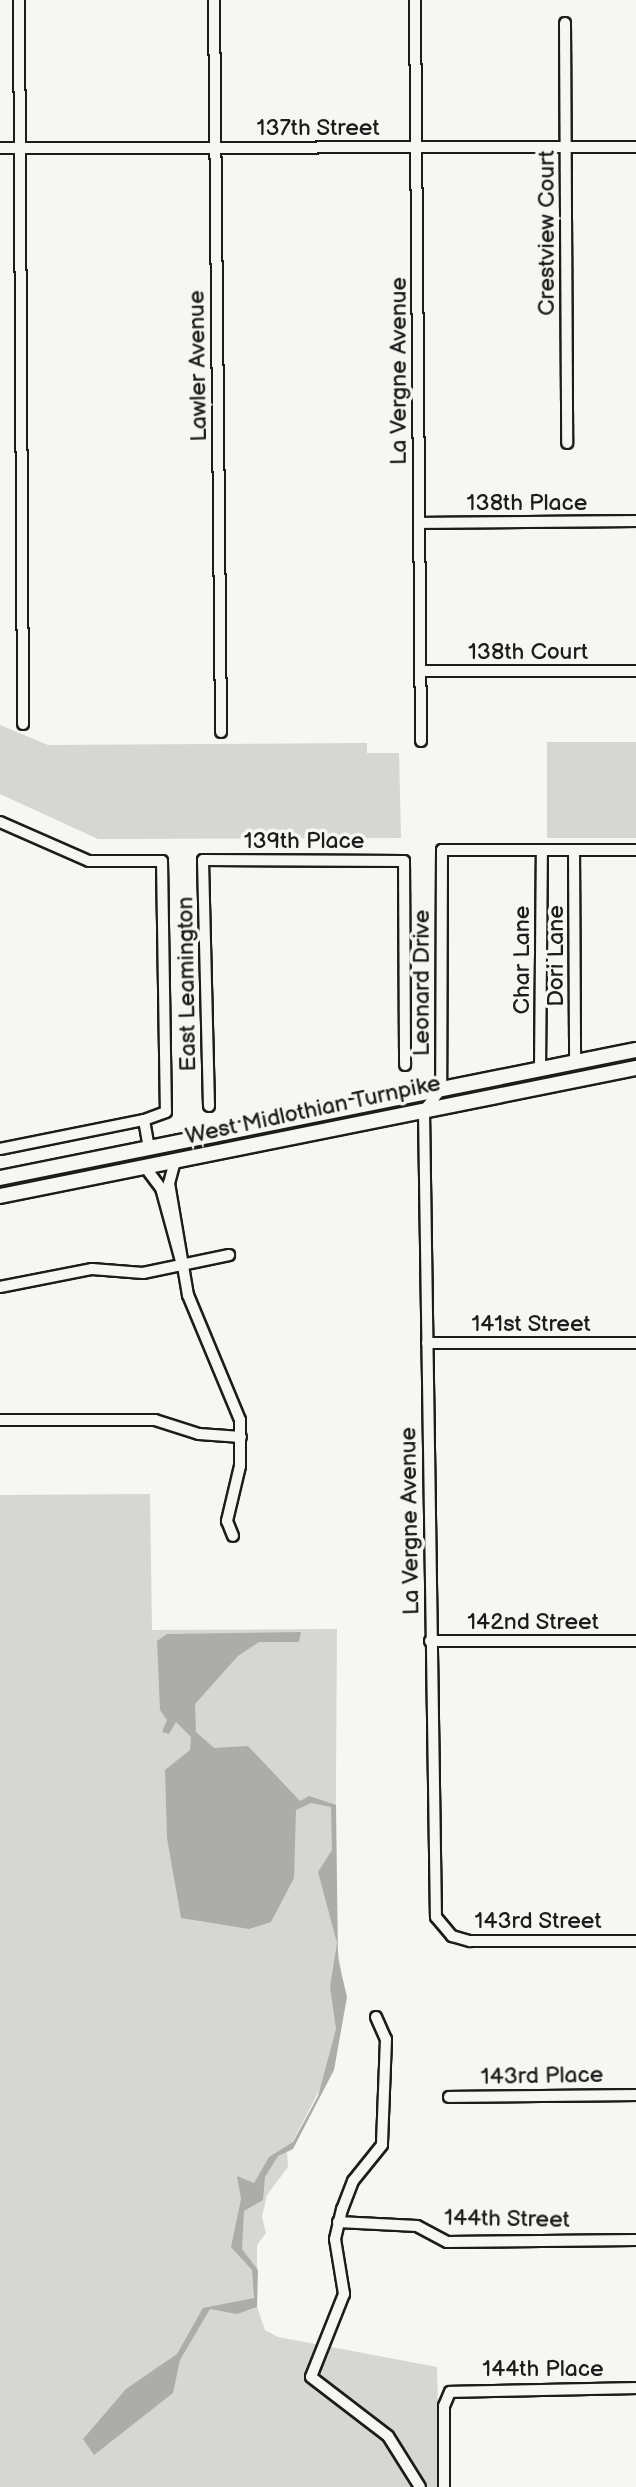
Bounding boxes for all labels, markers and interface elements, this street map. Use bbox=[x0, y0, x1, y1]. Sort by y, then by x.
street label: 137th Street bbox=[256, 114, 380, 142]
street label: Crestview Court bbox=[533, 150, 561, 316]
street label: La Vergne Avenue bbox=[385, 277, 413, 465]
street label: Lawler Avenue bbox=[183, 290, 213, 442]
street label: 138th Place bbox=[467, 489, 587, 517]
street label: 138th Court bbox=[468, 638, 588, 666]
street label: 139th Place bbox=[244, 827, 364, 855]
street label: East Leamington bbox=[172, 896, 202, 1072]
street label: Dori Lane bbox=[542, 905, 570, 1007]
street label: Char Lane bbox=[508, 906, 536, 1014]
street label: Leonard Drive bbox=[408, 910, 436, 1056]
street label: West Midlothian Turnpike bbox=[183, 1069, 443, 1151]
street label: 141st Street bbox=[471, 1310, 591, 1338]
street label: La Vergne Avenue bbox=[395, 1426, 425, 1616]
street label: 142nd Street bbox=[467, 1608, 599, 1636]
street label: 143rd Street bbox=[474, 1907, 602, 1935]
street label: 143rd Place bbox=[480, 2061, 604, 2091]
street label: 144th Street bbox=[444, 2204, 570, 2234]
street label: 144th Place bbox=[482, 2355, 604, 2383]

